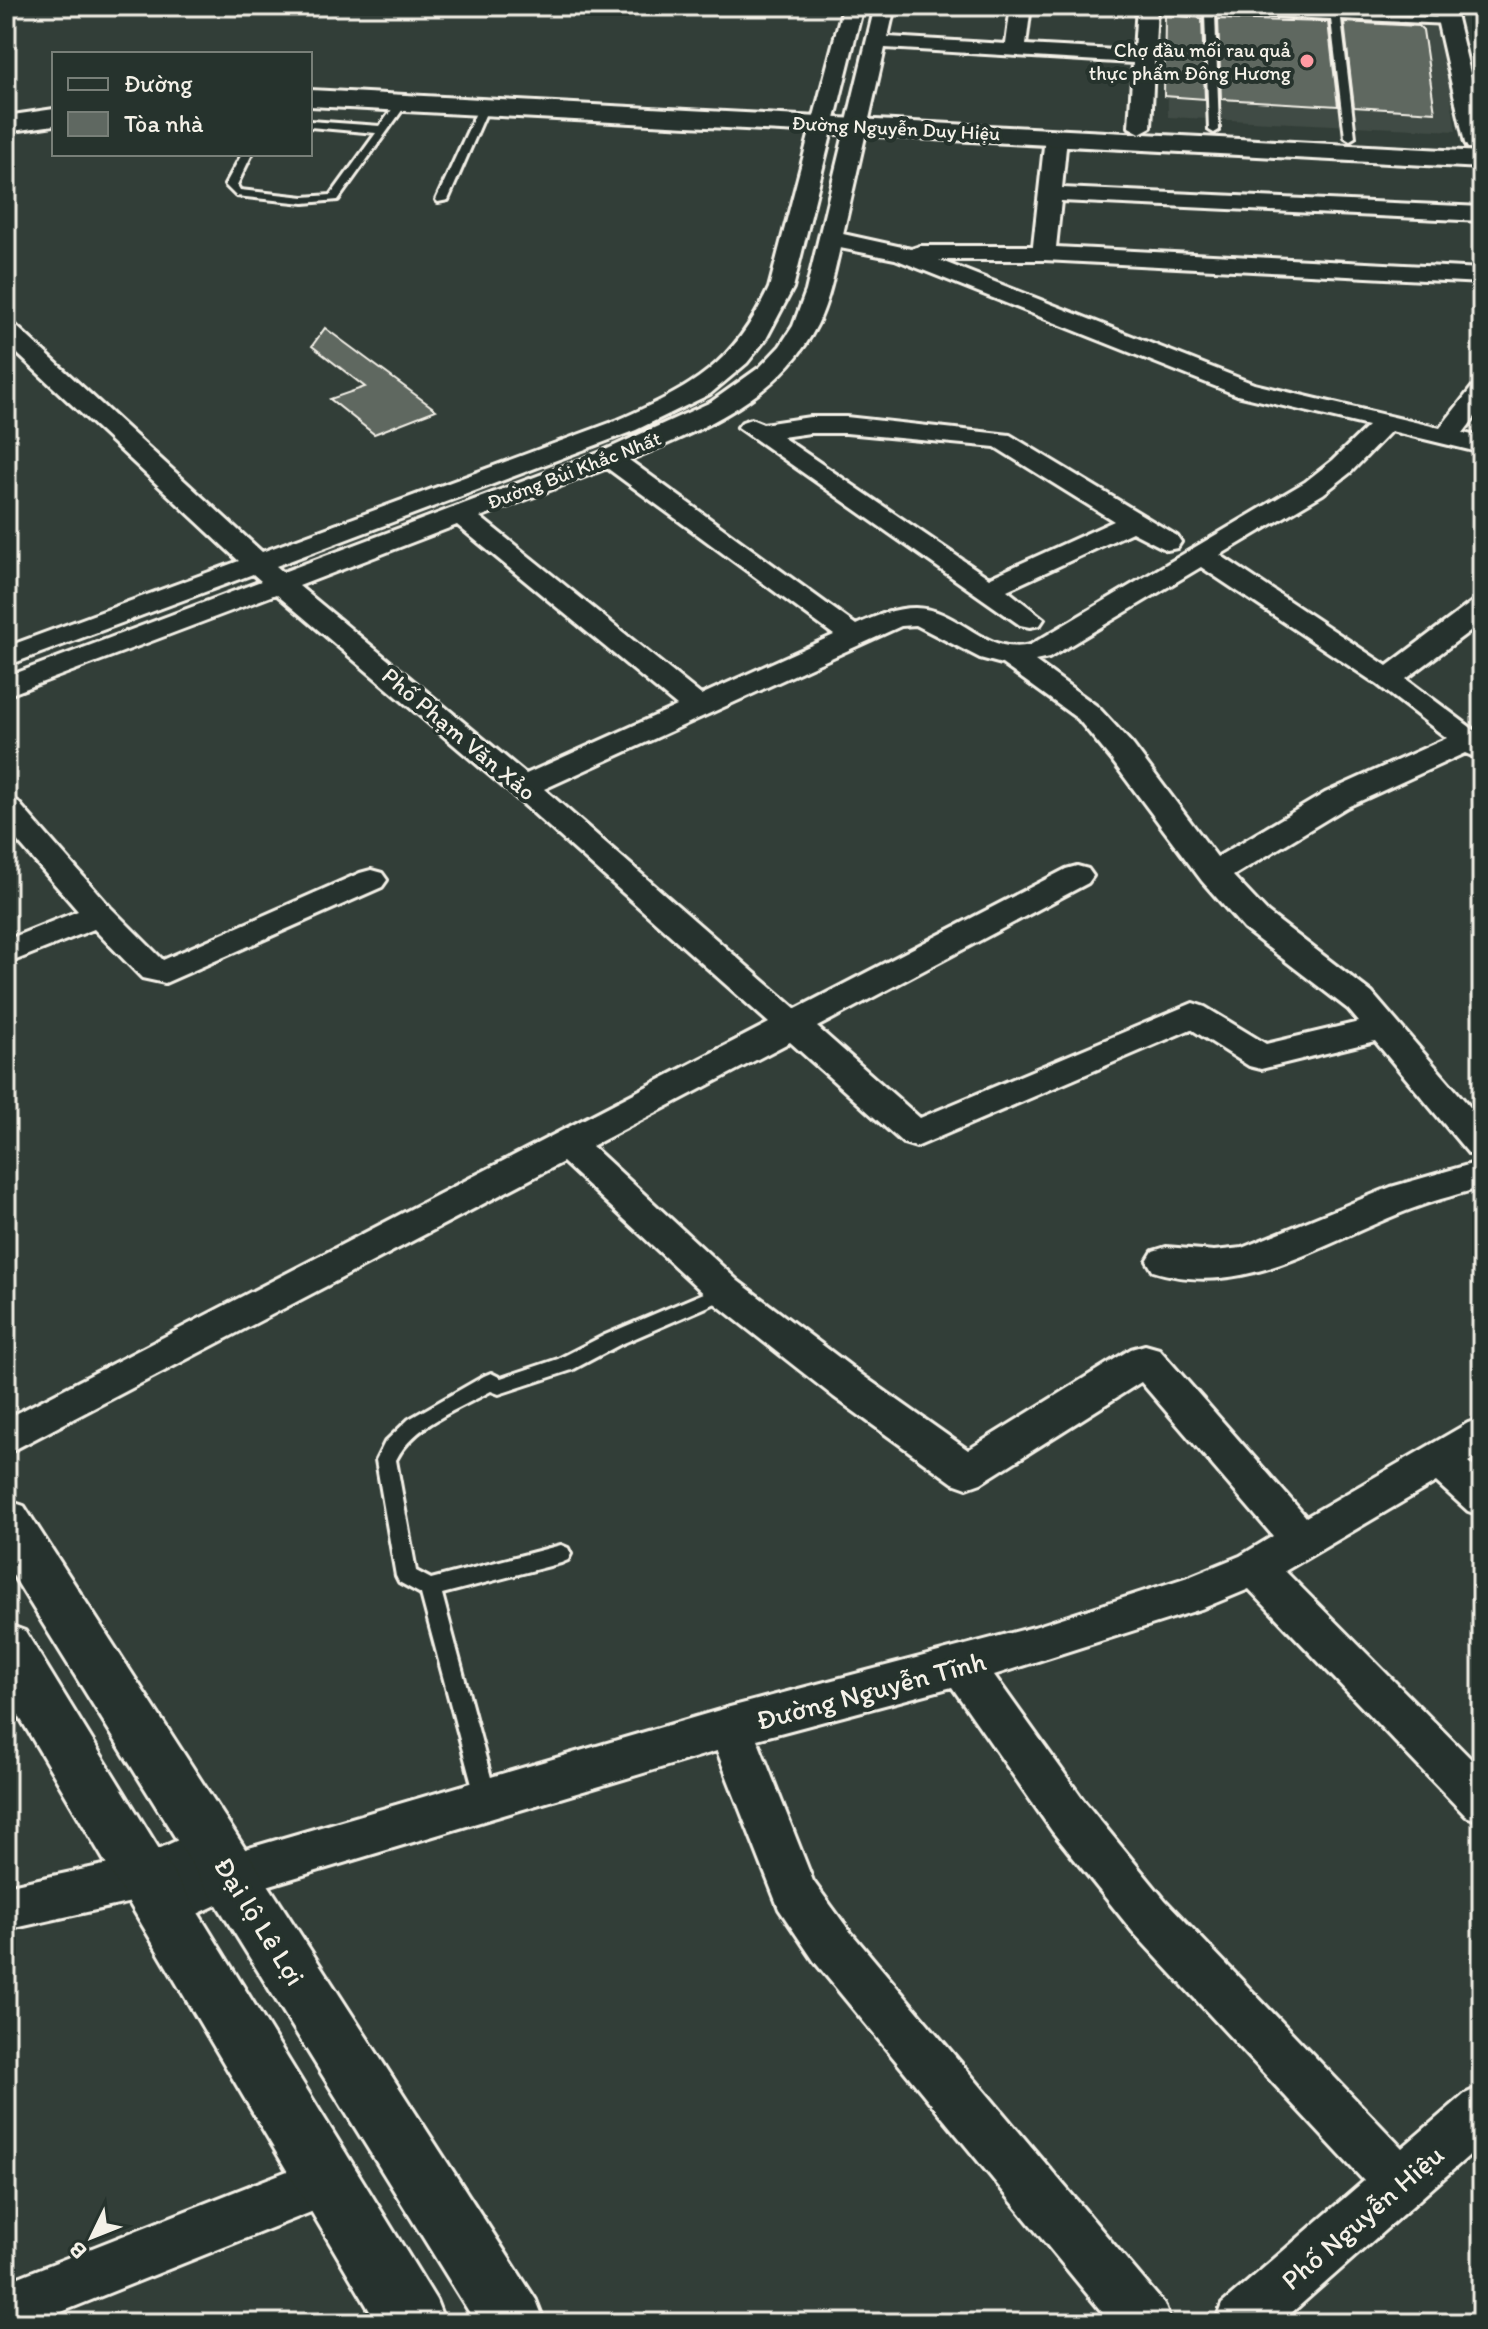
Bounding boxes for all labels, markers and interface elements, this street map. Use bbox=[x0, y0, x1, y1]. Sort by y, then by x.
place label: Chợ đầu mối rau quả thực phẩm Đông Hương bbox=[1089, 38, 1292, 85]
legend bbox=[52, 52, 312, 156]
marker: Chợ đầu mối rau quả thực phẩm Đông Hương bbox=[1298, 52, 1316, 70]
text: Đường bbox=[124, 69, 193, 98]
text: Tòa nhà bbox=[124, 109, 204, 138]
street label: Đường Nguyễn Duy Hiệu bbox=[791, 111, 1001, 145]
street label: Đường Bùi Khắc Nhất bbox=[484, 426, 664, 514]
street label: Phố Phạm Văn Xảo bbox=[376, 661, 542, 807]
street label: Đường Nguyễn Tĩnh bbox=[753, 1643, 990, 1737]
street label: Đại lộ Lê Lợi bbox=[207, 1850, 313, 1992]
street label: Phố Nguyễn Hiệu bbox=[1274, 2137, 1450, 2297]
north arrow bbox=[52, 2197, 132, 2277]
text: B bbox=[63, 2236, 92, 2265]

